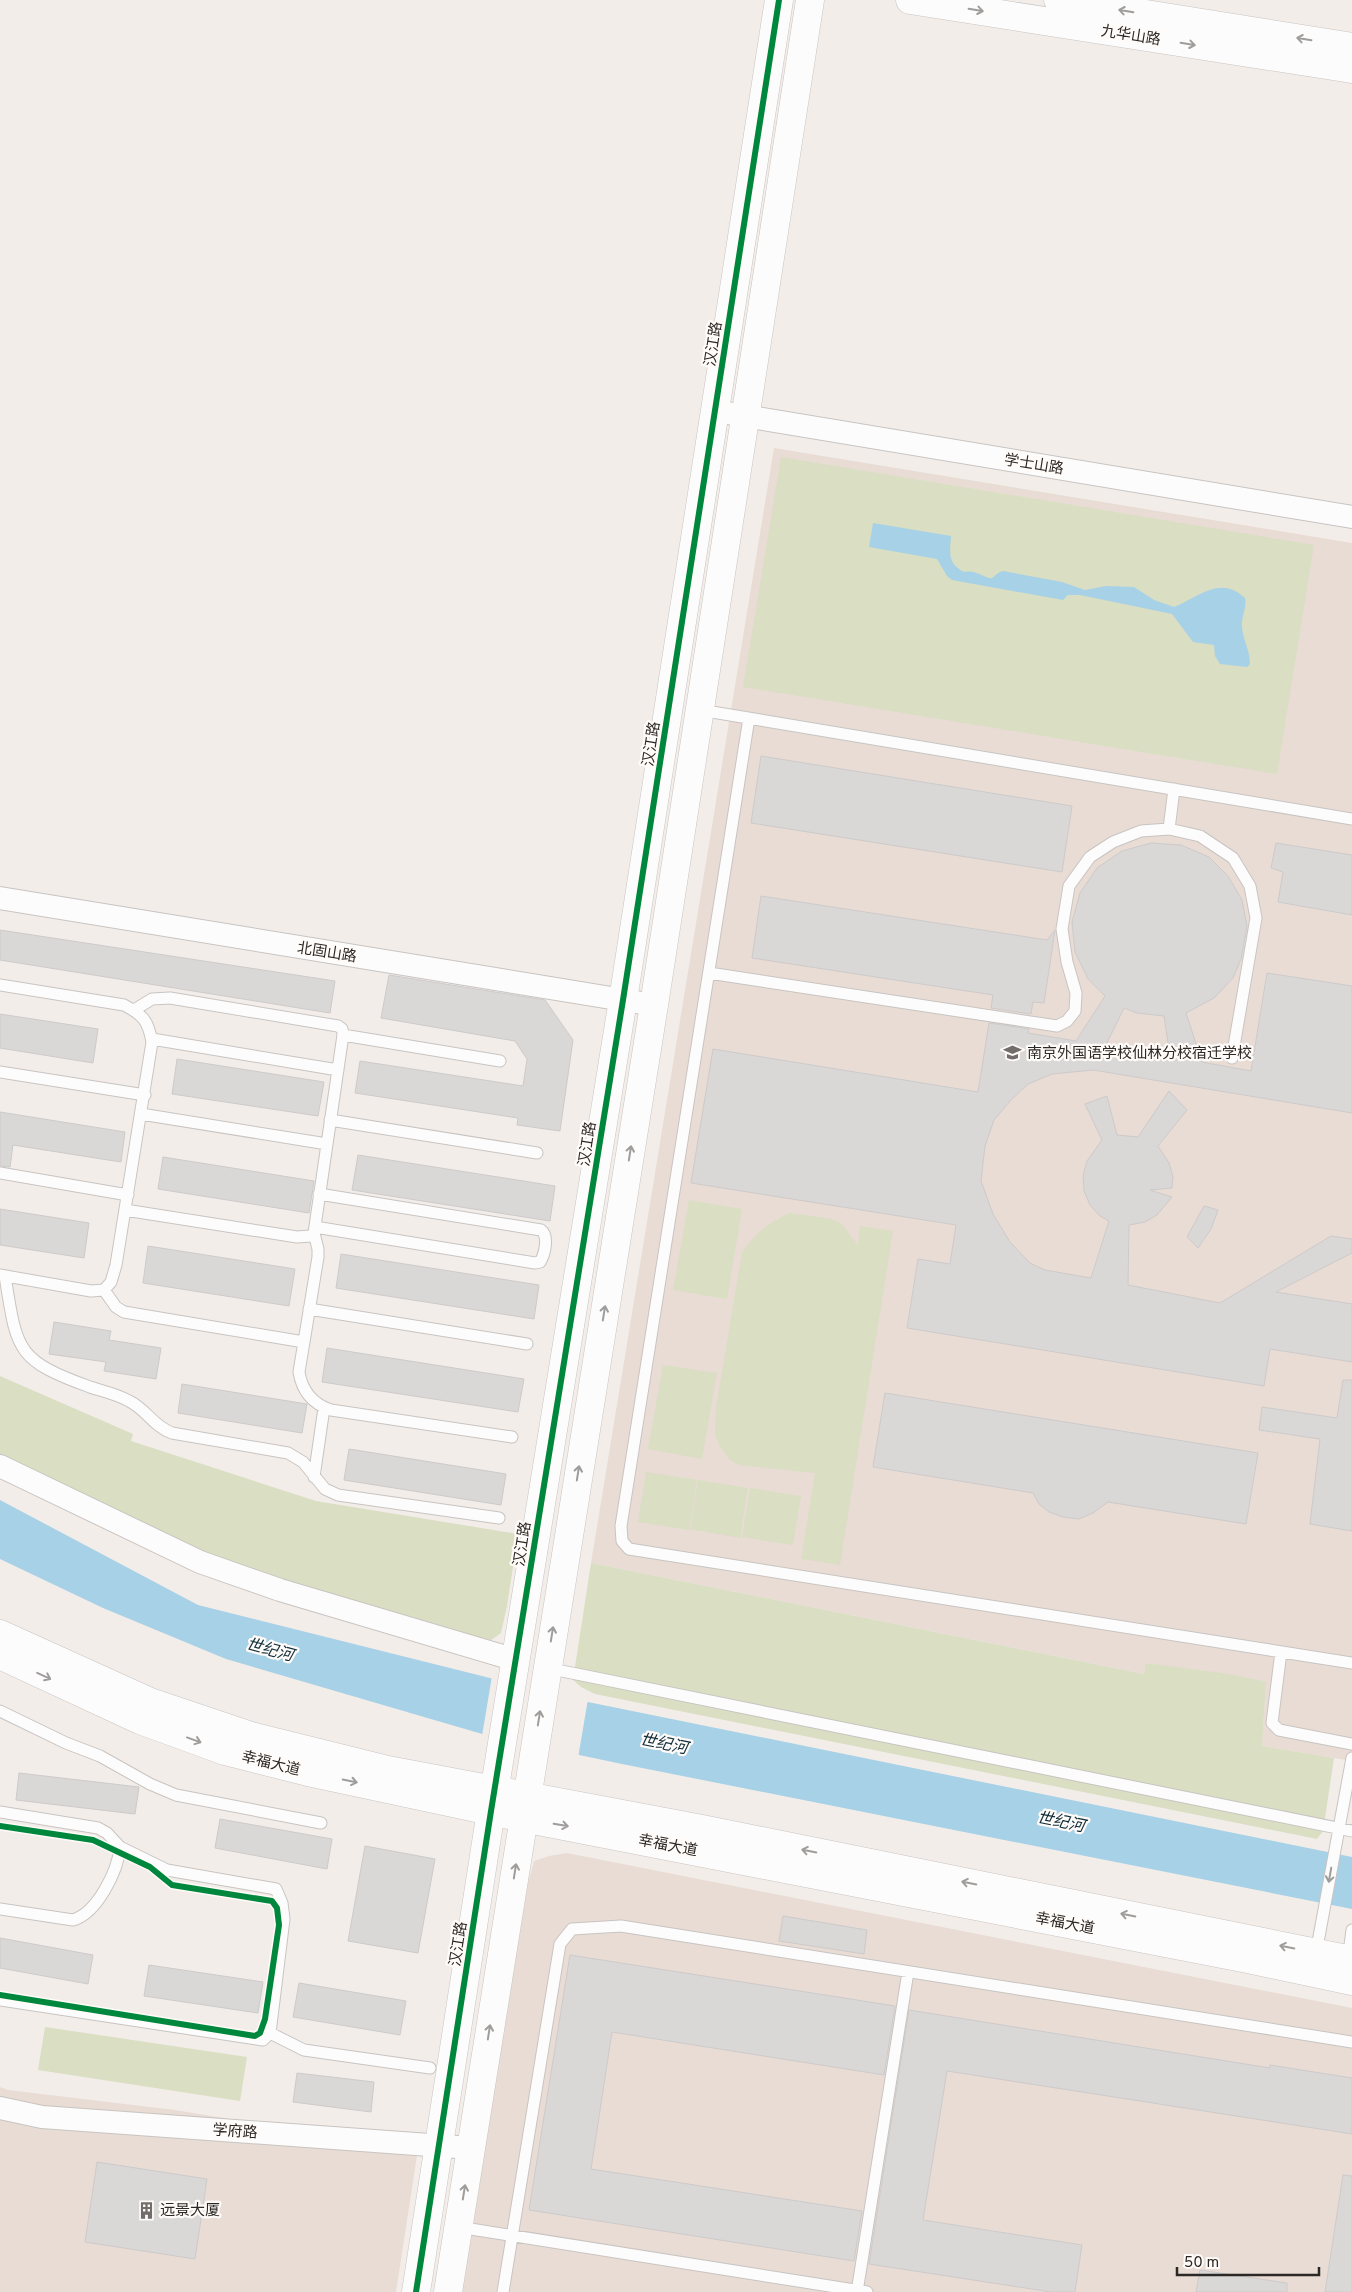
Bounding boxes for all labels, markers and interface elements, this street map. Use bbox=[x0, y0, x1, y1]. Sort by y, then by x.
one-way arrow bbox=[967, 6, 983, 16]
one-way arrow bbox=[1118, 6, 1134, 16]
street label: 九华山路 bbox=[1100, 21, 1162, 51]
one-way arrow bbox=[1296, 34, 1312, 44]
one-way arrow bbox=[1180, 39, 1196, 49]
street label: 汉江路 bbox=[702, 321, 727, 368]
street label: 学士山路 bbox=[1003, 451, 1065, 480]
street label: 汉江路 bbox=[640, 721, 665, 768]
street label: 北固山路 bbox=[296, 938, 358, 968]
school or university icon: 南京外国语学校仙林分校宿迁学校 bbox=[1003, 1043, 1023, 1063]
place label: 南京外国语学校仙林分校宿迁学校 bbox=[1027, 1044, 1252, 1064]
street label: 汉江路 bbox=[576, 1121, 601, 1168]
one-way arrow bbox=[625, 1145, 635, 1161]
one-way arrow bbox=[599, 1305, 609, 1321]
one-way arrow bbox=[574, 1466, 584, 1482]
street label: 汉江路 bbox=[511, 1521, 536, 1568]
one-way arrow bbox=[548, 1626, 558, 1642]
water label: 世纪河 bbox=[244, 1635, 298, 1668]
one-way arrow bbox=[36, 1671, 51, 1681]
one-way arrow bbox=[534, 1710, 544, 1726]
water label: 世纪河 bbox=[638, 1731, 692, 1760]
one-way arrow bbox=[185, 1736, 201, 1745]
street label: 幸福大道 bbox=[239, 1748, 302, 1781]
one-way arrow bbox=[342, 1777, 358, 1786]
water label: 世纪河 bbox=[1035, 1809, 1089, 1838]
one-way arrow bbox=[552, 1821, 568, 1830]
street label: 幸福大道 bbox=[636, 1831, 699, 1862]
one-way arrow bbox=[802, 1845, 818, 1855]
one-way arrow bbox=[510, 1863, 520, 1879]
one-way arrow bbox=[1325, 1866, 1335, 1882]
one-way arrow bbox=[961, 1878, 977, 1887]
street label: 幸福大道 bbox=[1033, 1909, 1096, 1940]
one-way arrow bbox=[1120, 1910, 1136, 1919]
street label: 汉江路 bbox=[447, 1921, 472, 1968]
one-way arrow bbox=[1279, 1942, 1295, 1952]
one-way arrow bbox=[485, 2024, 495, 2040]
street label: 学府路 bbox=[212, 2121, 258, 2144]
one-way arrow bbox=[459, 2184, 469, 2200]
building icon: 远景大厦 bbox=[136, 2200, 156, 2220]
place label: 远景大厦 bbox=[160, 2202, 220, 2221]
scale bar bbox=[1177, 2244, 1320, 2276]
text: 50 m bbox=[1184, 2254, 1219, 2273]

